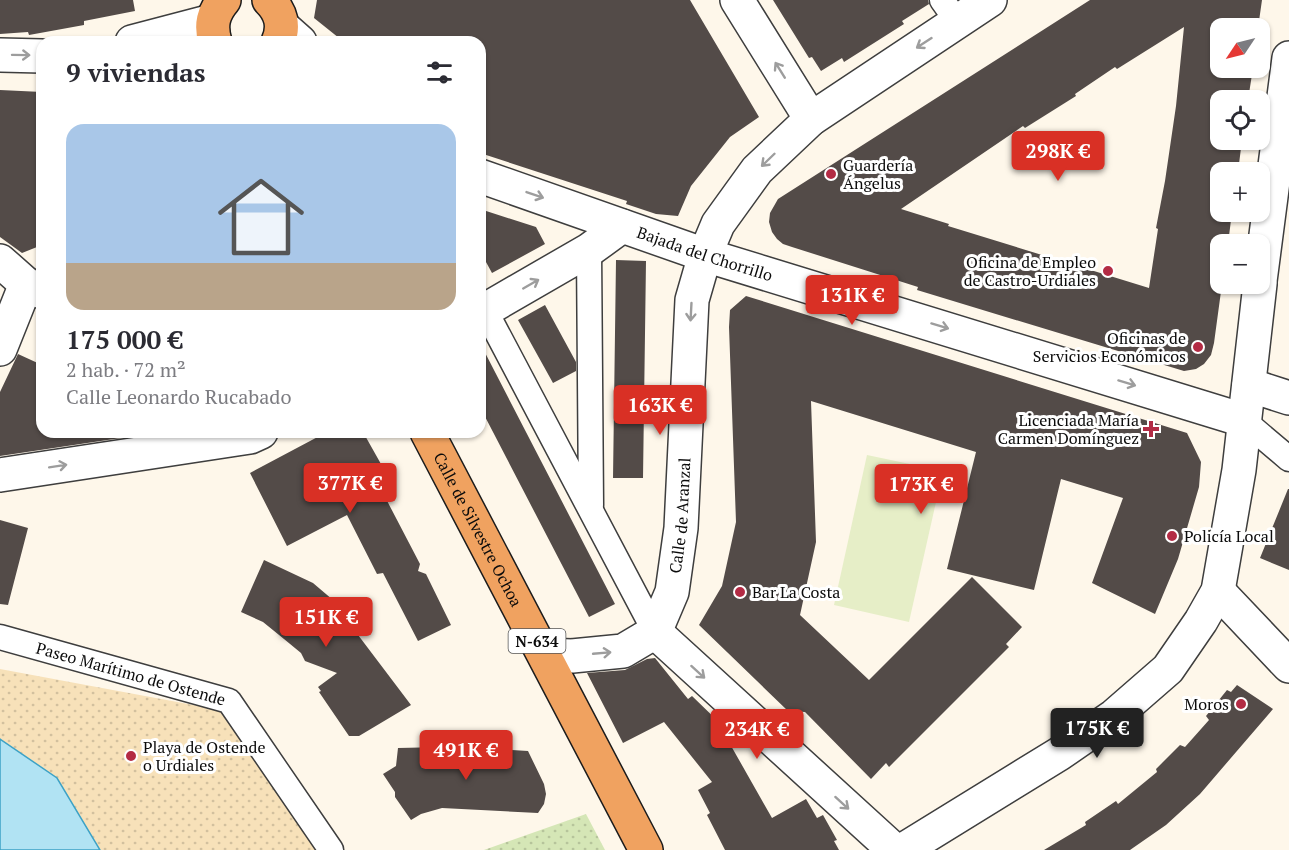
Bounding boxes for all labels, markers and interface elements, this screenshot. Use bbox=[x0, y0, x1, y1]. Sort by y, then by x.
north arrow bbox=[1210, 18, 1270, 78]
map controls bbox=[1210, 18, 1270, 294]
one-way arrow bbox=[916, 37, 933, 49]
one-way arrow bbox=[11, 50, 30, 61]
text: 9 viviendas bbox=[66, 55, 206, 89]
icon: filters bbox=[423, 56, 456, 89]
one-way arrow bbox=[774, 61, 787, 78]
button: locate bbox=[1210, 90, 1270, 150]
pin: 298K € bbox=[1009, 131, 1107, 182]
text: 298K € bbox=[1026, 137, 1090, 164]
one-way arrow bbox=[761, 153, 776, 167]
place label: Guardería Ángelus bbox=[843, 154, 913, 194]
button: + bbox=[1210, 162, 1270, 222]
icon: home bbox=[207, 163, 315, 271]
marker: Guardería Ángelus bbox=[824, 167, 838, 181]
one-way arrow bbox=[525, 191, 544, 202]
street label: Bajada del Chorrillo bbox=[634, 221, 776, 286]
button: − bbox=[1210, 234, 1270, 294]
place label: Oficina de Empleo de Castro-Urdiales bbox=[964, 251, 1096, 291]
marker: Oficina de Empleo de Castro-Urdiales bbox=[1101, 264, 1115, 278]
pin: 131K € bbox=[803, 275, 901, 326]
one-way arrow bbox=[522, 277, 539, 289]
text: 131K € bbox=[820, 281, 884, 308]
one-way arrow bbox=[686, 301, 697, 321]
one-way arrow bbox=[931, 321, 950, 332]
text: 175 000 € bbox=[66, 322, 183, 356]
place label: Oficinas de Servicios Económicos bbox=[1033, 327, 1186, 367]
marker: Oficinas de Servicios Económicos bbox=[1191, 340, 1205, 354]
text: 2 hab. · 72 m² bbox=[66, 356, 186, 383]
one-way arrow bbox=[1117, 378, 1136, 389]
text: Calle Leonardo Rucabado bbox=[66, 383, 292, 410]
pin: 163K € bbox=[611, 385, 709, 436]
text: 163K € bbox=[628, 391, 692, 418]
place label: Licenciada María Carmen Domínguez bbox=[998, 409, 1139, 449]
marker: Licenciada María Carmen Domínguez bbox=[1144, 422, 1158, 436]
street label: Calle de Silvestre Ochoa bbox=[428, 448, 528, 611]
street label: Calle de Aranzal bbox=[664, 457, 695, 575]
one-way arrow bbox=[47, 461, 67, 472]
pin: 377K € bbox=[301, 463, 399, 514]
pin: 173K € bbox=[872, 464, 970, 515]
text: 377K € bbox=[318, 469, 382, 496]
text: 173K € bbox=[889, 470, 953, 497]
place label: Policía Local bbox=[1184, 525, 1274, 547]
marker: Policía Local bbox=[1165, 529, 1179, 543]
place label: Bar La Costa bbox=[752, 581, 840, 603]
marker: Bar La Costa bbox=[733, 585, 747, 599]
pin: 151K € bbox=[277, 597, 375, 648]
text: 151K € bbox=[294, 603, 358, 630]
road number: N-634 bbox=[508, 629, 566, 653]
street label: Paseo Marítimo de Ostende bbox=[34, 637, 228, 711]
one-way arrow bbox=[592, 647, 612, 658]
one-way arrow bbox=[690, 665, 705, 679]
place label: Moros bbox=[1184, 693, 1229, 715]
marker: Moros bbox=[1234, 697, 1248, 711]
pin: 175K € bbox=[1048, 708, 1146, 759]
pin: 234K € bbox=[708, 709, 806, 760]
text: 175K € bbox=[1065, 714, 1129, 741]
text: 234K € bbox=[725, 715, 789, 742]
pin: 491K € bbox=[417, 730, 515, 781]
place label: Playa de Ostende o Urdiales bbox=[143, 736, 265, 776]
text: 491K € bbox=[434, 736, 498, 763]
marker: Playa de Ostende o Urdiales bbox=[124, 749, 138, 763]
one-way arrow bbox=[834, 796, 849, 810]

